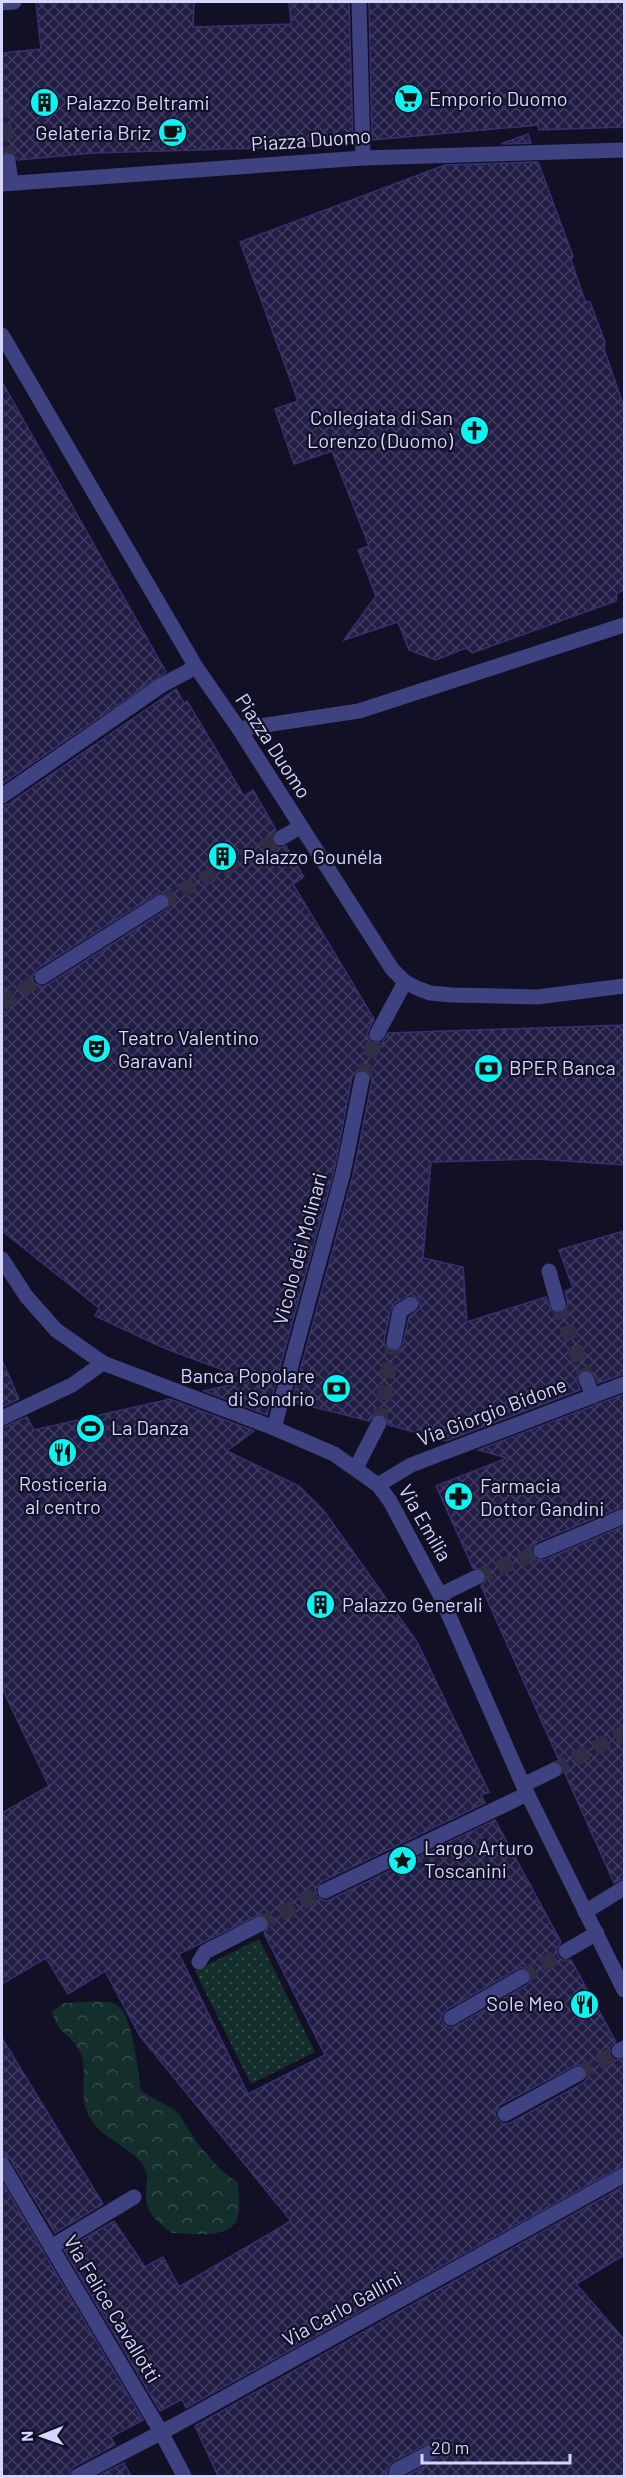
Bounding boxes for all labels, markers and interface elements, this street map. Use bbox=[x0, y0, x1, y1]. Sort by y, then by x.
supermarket icon: Emporio Duomo bbox=[392, 83, 424, 115]
place label: Emporio Duomo bbox=[429, 86, 568, 110]
building icon: Palazzo Beltrami bbox=[29, 87, 61, 119]
place label: Palazzo Beltrami bbox=[66, 90, 210, 114]
cafe icon: Gelateria Briz bbox=[156, 117, 188, 149]
place label: Gelateria Briz bbox=[35, 120, 151, 144]
street label: Piazza Duomo bbox=[250, 123, 372, 155]
place label: Collegiata di San Lorenzo (Duomo) bbox=[307, 405, 454, 452]
church icon: Collegiata di San Lorenzo (Duomo) bbox=[458, 414, 490, 446]
street label: Piazza Duomo bbox=[231, 689, 317, 802]
building icon: Palazzo Gounéla bbox=[206, 841, 238, 873]
place label: Palazzo Gounéla bbox=[243, 844, 383, 868]
place label: Teatro Valentino Garavani bbox=[118, 1025, 259, 1072]
theatre icon: Teatro Valentino Garavani bbox=[81, 1033, 113, 1065]
bank icon: BPER Banca bbox=[472, 1052, 504, 1084]
place label: BPER Banca bbox=[509, 1055, 616, 1079]
street label: Vicolo dei Molinari bbox=[267, 1170, 331, 1327]
place label: Banca Popolare di Sondrio bbox=[180, 1363, 315, 1410]
bank icon: Banca Popolare di Sondrio bbox=[320, 1372, 352, 1404]
street label: Via Giorgio Bidone bbox=[414, 1372, 570, 1451]
sports icon: La Danza bbox=[74, 1412, 106, 1444]
place label: La Danza bbox=[111, 1415, 189, 1439]
restaurant icon: Rosticeria al centro bbox=[47, 1437, 79, 1469]
place label: Rosticeria al centro bbox=[19, 1471, 107, 1518]
place label: Farmacia Dottor Gandini bbox=[480, 1473, 604, 1520]
street label: Via Emilia bbox=[394, 1480, 457, 1565]
pharmacy icon: Farmacia Dottor Gandini bbox=[443, 1481, 475, 1513]
building icon: Palazzo Generali bbox=[305, 1589, 337, 1621]
place label: Palazzo Generali bbox=[342, 1592, 483, 1616]
place label: Largo Arturo Toscanini bbox=[424, 1835, 534, 1882]
place icon: Largo Arturo Toscanini bbox=[387, 1844, 419, 1876]
restaurant icon: Sole Meo bbox=[569, 1988, 601, 2020]
place label: Sole Meo bbox=[486, 1991, 564, 2015]
street label: Via Felice Cavallotti bbox=[59, 2230, 166, 2387]
street label: Via Carlo Gallini bbox=[278, 2265, 405, 2351]
north arrow bbox=[12, 2406, 72, 2466]
scale bar bbox=[422, 2427, 570, 2465]
text: N bbox=[17, 2431, 36, 2442]
text: 20 m bbox=[431, 2436, 469, 2458]

